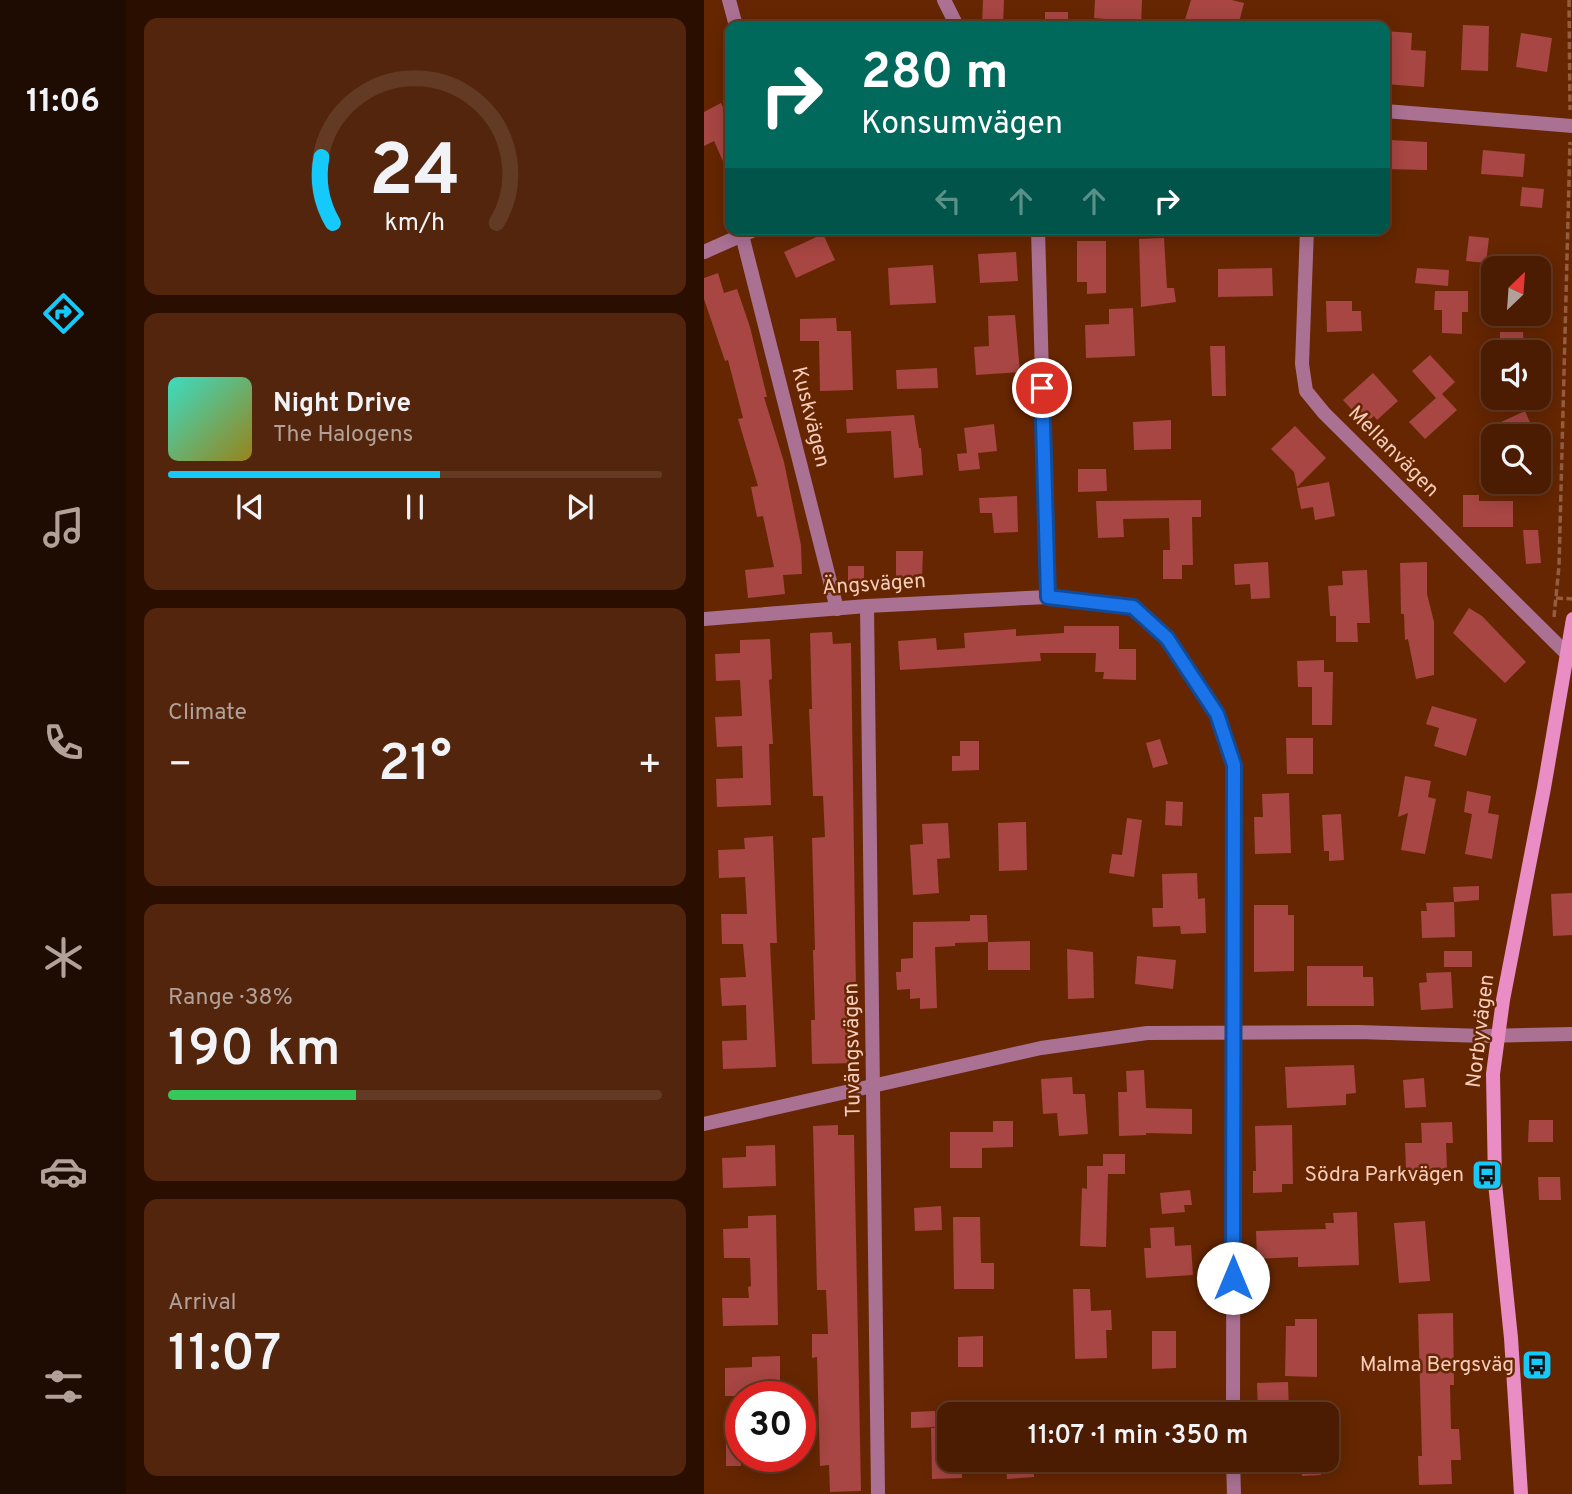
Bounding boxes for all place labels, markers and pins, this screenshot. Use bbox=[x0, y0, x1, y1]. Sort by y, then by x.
pin bbox=[1012, 358, 1072, 418]
bus stop icon: Södra Parkvägen bbox=[1470, 1158, 1504, 1192]
place label: Södra Parkvägen bbox=[1304, 1162, 1464, 1189]
bus stop icon: Malma Bergsväg bbox=[1520, 1348, 1554, 1382]
place label: Malma Bergsväg bbox=[1360, 1352, 1514, 1379]

